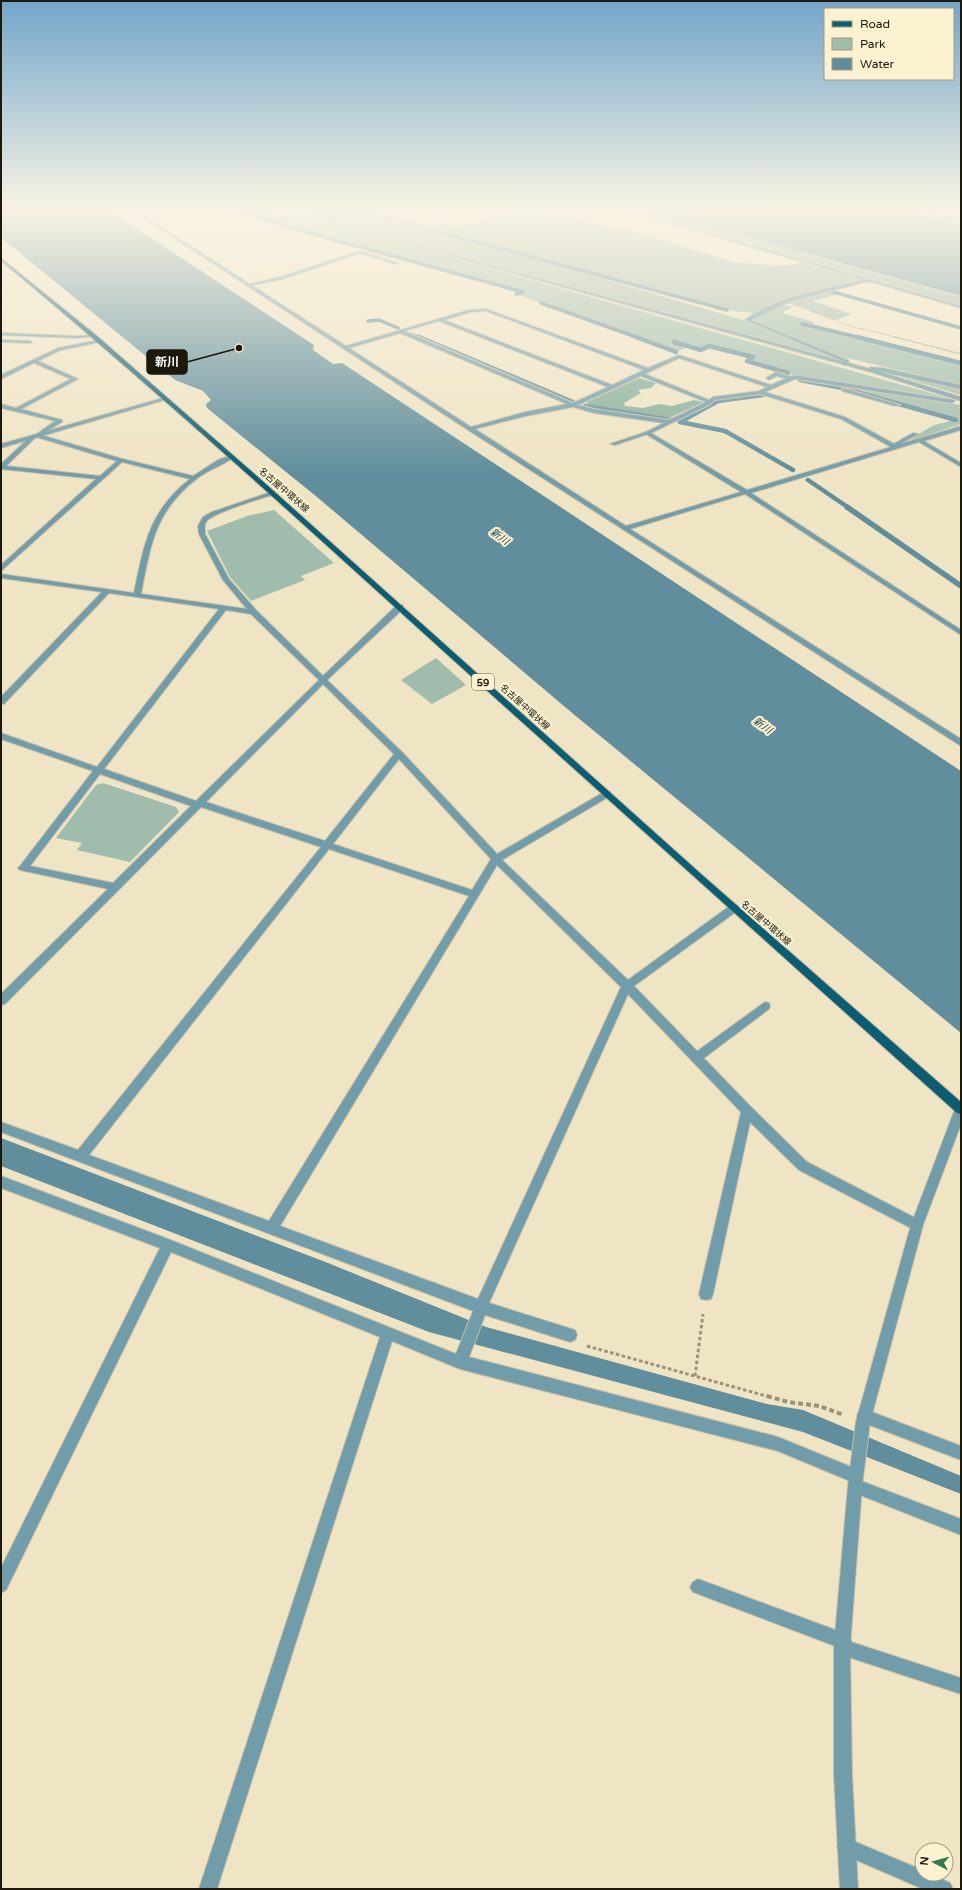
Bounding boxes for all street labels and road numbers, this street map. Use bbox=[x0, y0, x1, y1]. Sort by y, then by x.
street label: 名古屋中環状線 bbox=[256, 465, 312, 516]
road number: 59 bbox=[472, 674, 494, 690]
street label: 名古屋中環状線 bbox=[498, 681, 553, 733]
street label: 名古屋中環状線 bbox=[738, 898, 794, 949]

